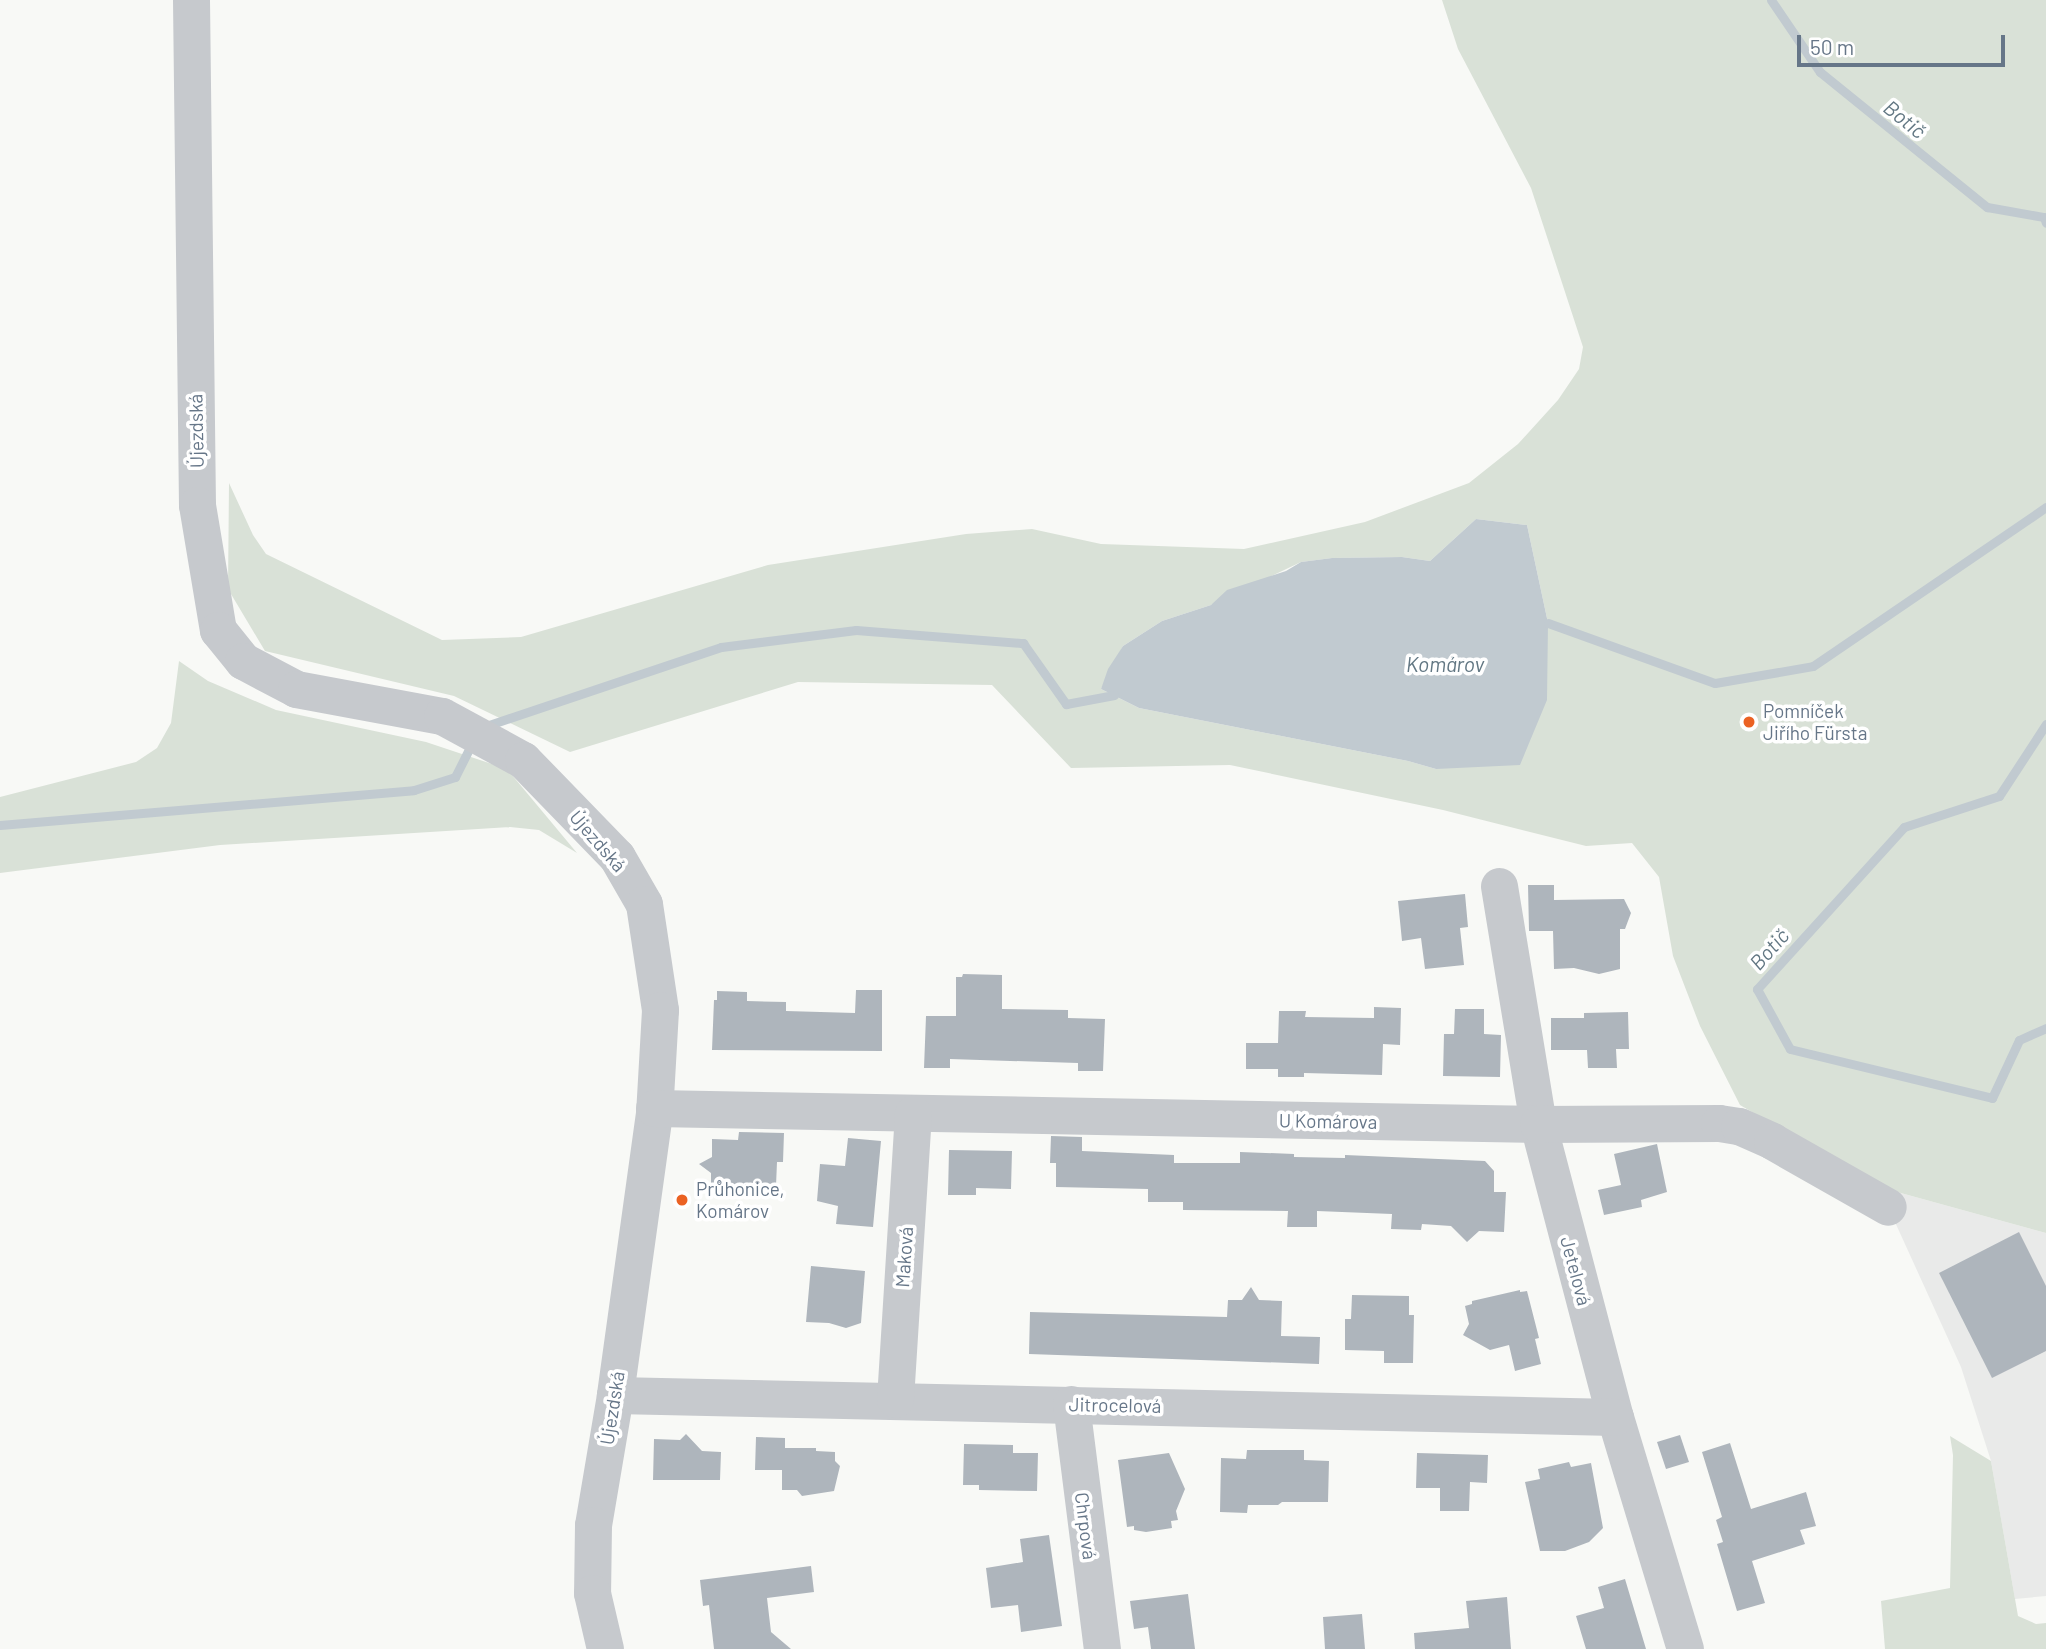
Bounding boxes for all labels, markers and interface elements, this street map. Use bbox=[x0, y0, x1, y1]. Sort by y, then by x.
scale bar bbox=[1801, 21, 2009, 65]
text: 50 m bbox=[1810, 34, 1854, 59]
water label: Botič bbox=[1879, 94, 1931, 144]
street label: Újezdská bbox=[184, 394, 208, 468]
water label: Komárov bbox=[1406, 651, 1484, 677]
place label: Pomníček Jiřího Fürsta bbox=[1763, 700, 1867, 744]
marker: Pomníček Jiřího Fürsta bbox=[1741, 714, 1757, 730]
street label: Újezdská bbox=[565, 806, 631, 876]
water label: Botič bbox=[1744, 923, 1794, 975]
street label: U Komárova bbox=[1279, 1109, 1377, 1133]
place label: Průhonice, Komárov bbox=[696, 1178, 785, 1222]
marker: Průhonice, Komárov bbox=[674, 1192, 690, 1208]
street label: Maková bbox=[891, 1226, 917, 1288]
street label: Jetelová bbox=[1556, 1234, 1596, 1308]
street label: Újezdská bbox=[595, 1370, 629, 1446]
street label: Jitrocelová bbox=[1068, 1393, 1162, 1417]
street label: Chrpová bbox=[1071, 1491, 1101, 1561]

